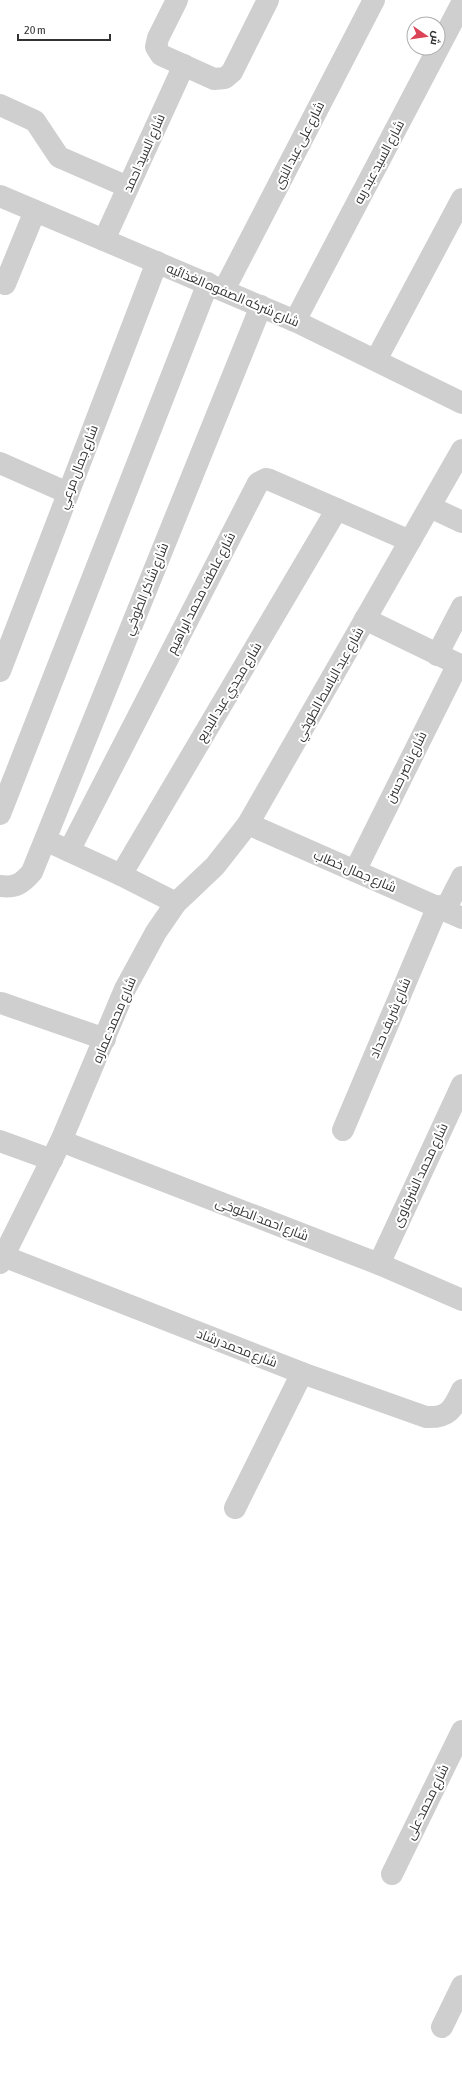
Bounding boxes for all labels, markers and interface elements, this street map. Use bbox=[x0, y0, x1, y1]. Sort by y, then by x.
scale bar bbox=[18, 16, 110, 42]
north arrow bbox=[406, 16, 446, 56]
text: 20 m bbox=[24, 23, 46, 37]
text: ش bbox=[427, 30, 443, 46]
street label: شارع على عبد النبى bbox=[271, 99, 328, 192]
street label: شارع السيد احمد bbox=[120, 111, 169, 195]
street label: شارع السيد عبد ربه bbox=[351, 118, 408, 207]
street label: شارع شركه الصفوه الغذائيه bbox=[164, 260, 302, 331]
street label: شارع جمال مرعي bbox=[55, 423, 104, 512]
street label: شارع عاطف محمد ابراهيم bbox=[164, 530, 240, 657]
street label: شارع شاكر الطوخي bbox=[121, 541, 174, 639]
street label: شارع عبد الباسط الطوخي bbox=[291, 624, 369, 745]
street label: شارع مجدي عبد البديع bbox=[193, 640, 267, 746]
street label: شارع ناصر حسن bbox=[382, 729, 431, 806]
street label: شارع جمال خطاب bbox=[311, 847, 399, 896]
street label: شارع محمد عماره bbox=[89, 975, 140, 1066]
street label: شارع شريف حداد bbox=[366, 976, 415, 1061]
street label: شارع محمد الشرقاوى bbox=[389, 1121, 452, 1230]
street label: شارع احمد الطوخى bbox=[213, 1194, 311, 1245]
street label: شارع محمد رشاد bbox=[194, 1326, 279, 1371]
street label: شارع محمد على bbox=[402, 1762, 453, 1843]

